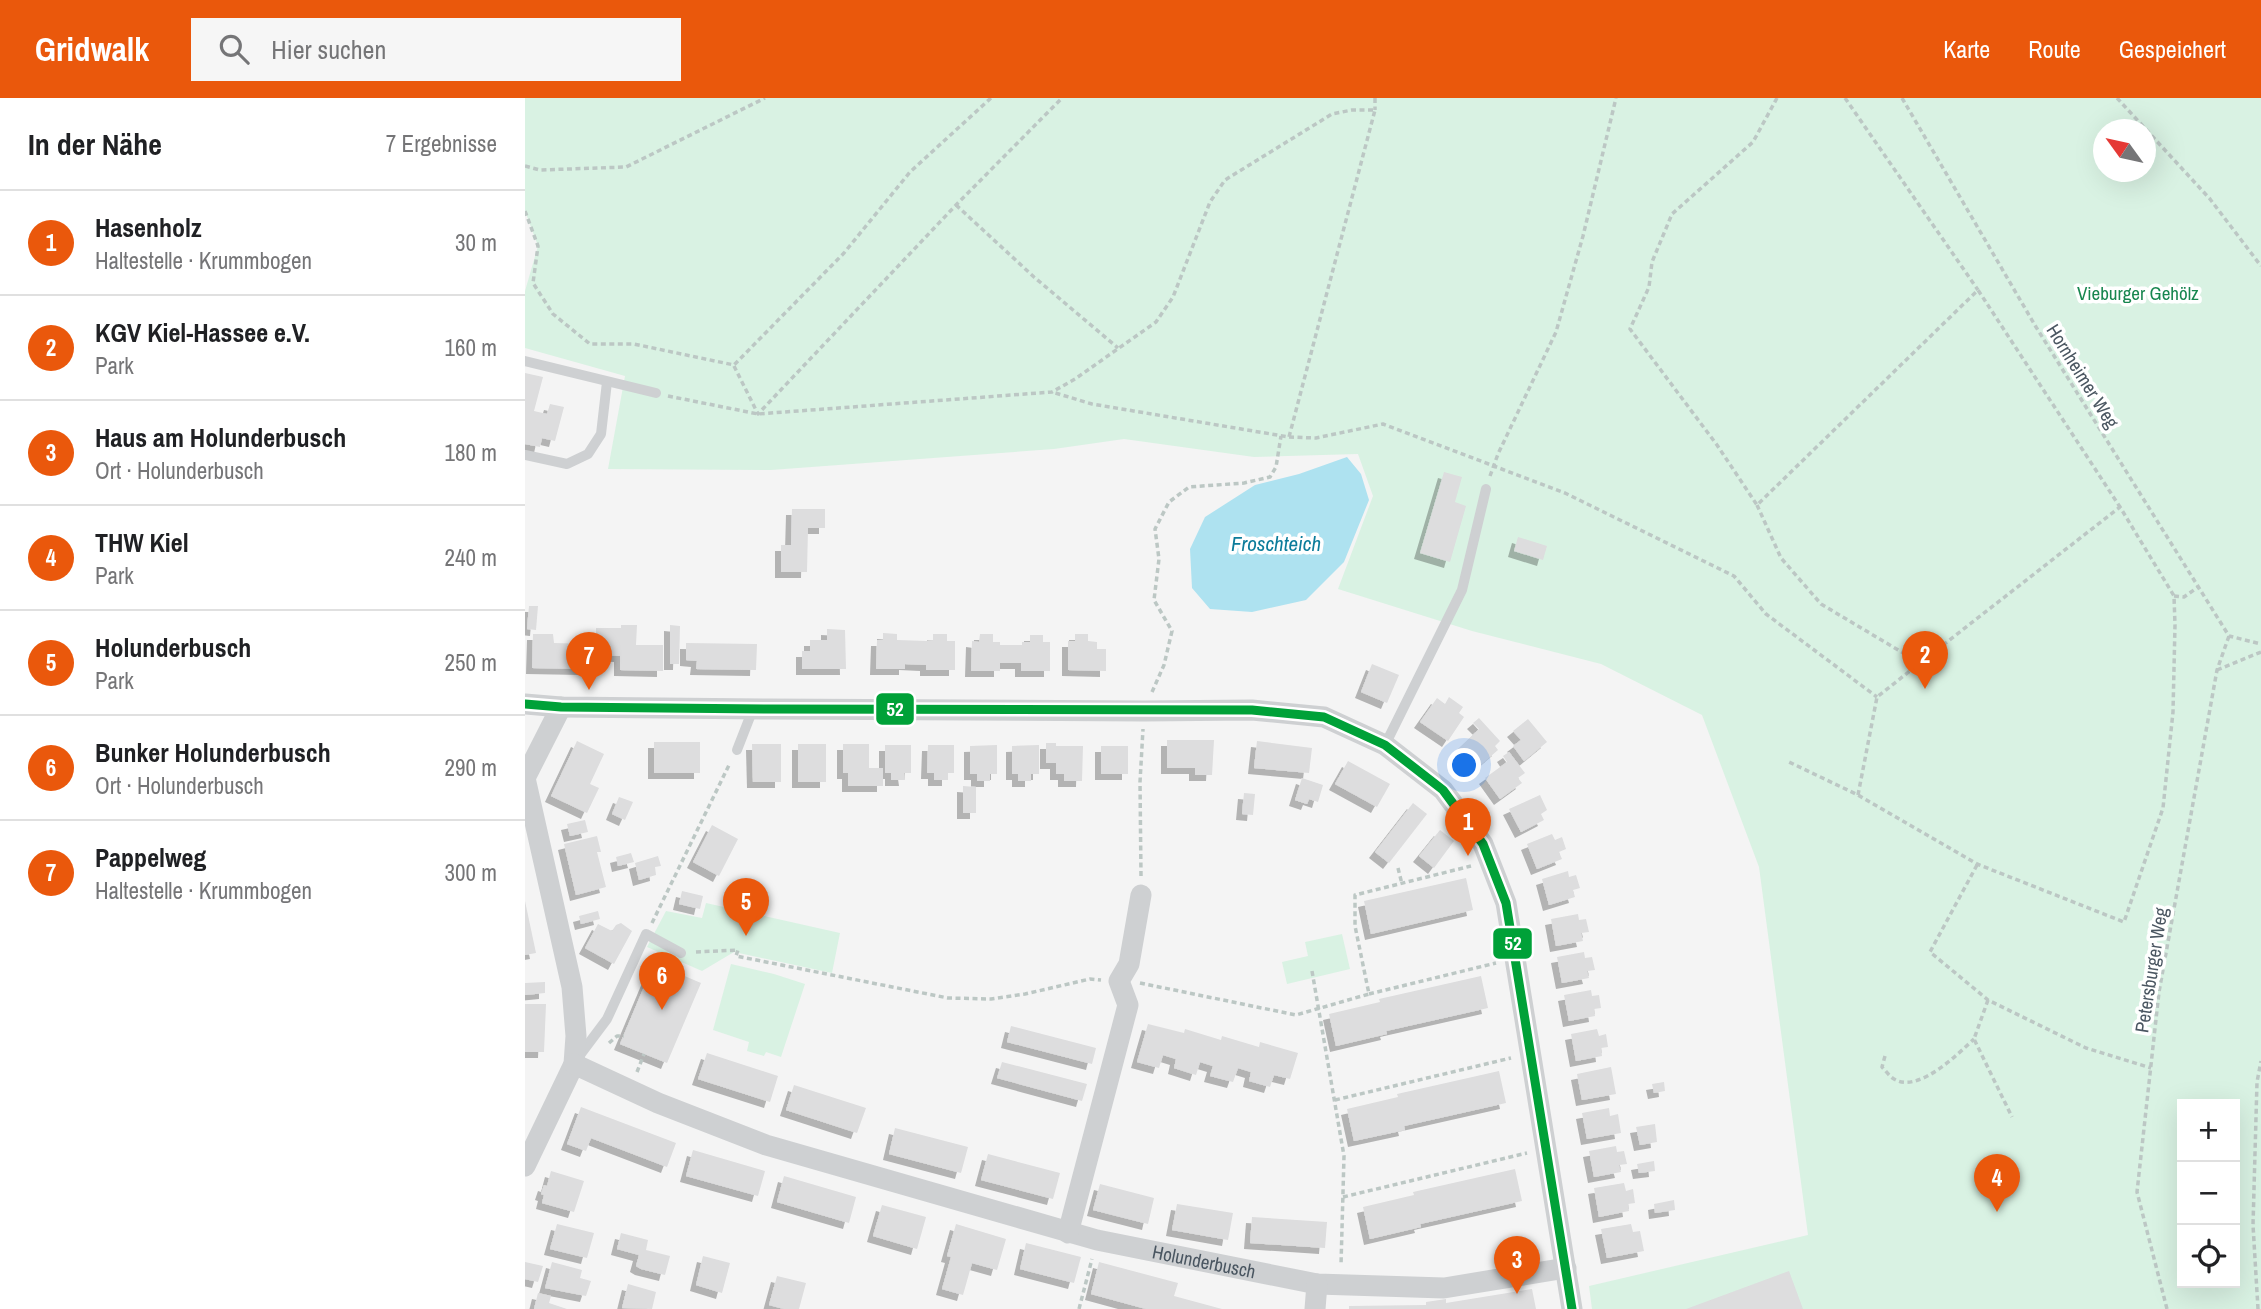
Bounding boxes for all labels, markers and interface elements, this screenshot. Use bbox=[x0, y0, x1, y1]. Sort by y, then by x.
search box bbox=[191, 18, 681, 81]
text: Gridwalk bbox=[35, 27, 149, 71]
icon: search bbox=[215, 30, 253, 68]
text: Hier suchen bbox=[271, 32, 386, 67]
text: Karte bbox=[1943, 33, 1990, 65]
text: Route bbox=[2028, 33, 2081, 65]
text: Gespeichert bbox=[2119, 33, 2226, 65]
north arrow bbox=[2093, 119, 2156, 182]
text: In der Nähe bbox=[28, 124, 162, 164]
text: 7 Ergebnisse bbox=[386, 128, 497, 159]
text: Hasenholz bbox=[95, 210, 202, 245]
text: 1 bbox=[46, 227, 56, 258]
text: 30 m bbox=[455, 227, 497, 258]
text: Haltestelle · Krummbogen bbox=[95, 245, 312, 276]
park label: Vieburger Gehölz bbox=[2077, 280, 2199, 306]
text: KGV Kiel-Hassee e.V. bbox=[95, 315, 310, 350]
street label: Hornheimer Weg bbox=[2041, 319, 2126, 433]
text: 2 bbox=[46, 332, 56, 363]
text: 160 m bbox=[445, 332, 497, 363]
text: Park bbox=[95, 350, 134, 381]
text: Haus am Holunderbusch bbox=[95, 420, 346, 455]
text: 3 bbox=[46, 437, 56, 468]
text: 180 m bbox=[445, 437, 497, 468]
text: Ort · Holunderbusch bbox=[95, 455, 264, 486]
text: THW Kiel bbox=[95, 525, 189, 560]
water label: Froschteich bbox=[1231, 529, 1321, 558]
text: 4 bbox=[46, 542, 56, 573]
text: 240 m bbox=[445, 542, 497, 573]
text: Park bbox=[95, 560, 134, 591]
text: Holunderbusch bbox=[95, 630, 251, 665]
pin: 2 bbox=[1902, 631, 1948, 689]
pin: 7 bbox=[566, 632, 612, 690]
text: 5 bbox=[46, 647, 56, 678]
text: 250 m bbox=[445, 647, 497, 678]
text: Park bbox=[95, 665, 134, 696]
line badge: 52 bbox=[875, 692, 915, 726]
text: 52 bbox=[886, 696, 904, 722]
text: Bunker Holunderbusch bbox=[95, 735, 331, 770]
your location bbox=[1447, 748, 1481, 782]
text: 6 bbox=[46, 752, 56, 783]
text: 290 m bbox=[445, 752, 497, 783]
text: Ort · Holunderbusch bbox=[95, 770, 264, 801]
pin: 1 bbox=[1445, 798, 1491, 856]
text: Pappelweg bbox=[95, 840, 206, 875]
text: 7 bbox=[46, 857, 56, 888]
text: 300 m bbox=[445, 857, 497, 888]
text: Haltestelle · Krummbogen bbox=[95, 875, 312, 906]
pin: 5 bbox=[723, 878, 769, 936]
street label: Petersburger Weg bbox=[2128, 905, 2174, 1034]
line badge: 52 bbox=[1492, 927, 1533, 960]
text: 52 bbox=[1504, 930, 1522, 956]
pin: 6 bbox=[639, 952, 685, 1010]
map controls bbox=[2177, 1099, 2240, 1288]
button: + bbox=[2177, 1099, 2240, 1162]
pin: 4 bbox=[1974, 1154, 2020, 1212]
button: − bbox=[2177, 1162, 2240, 1225]
button: locate bbox=[2177, 1225, 2240, 1288]
pin: 3 bbox=[1494, 1236, 1540, 1294]
street label: Holunderbusch bbox=[1150, 1238, 1258, 1284]

